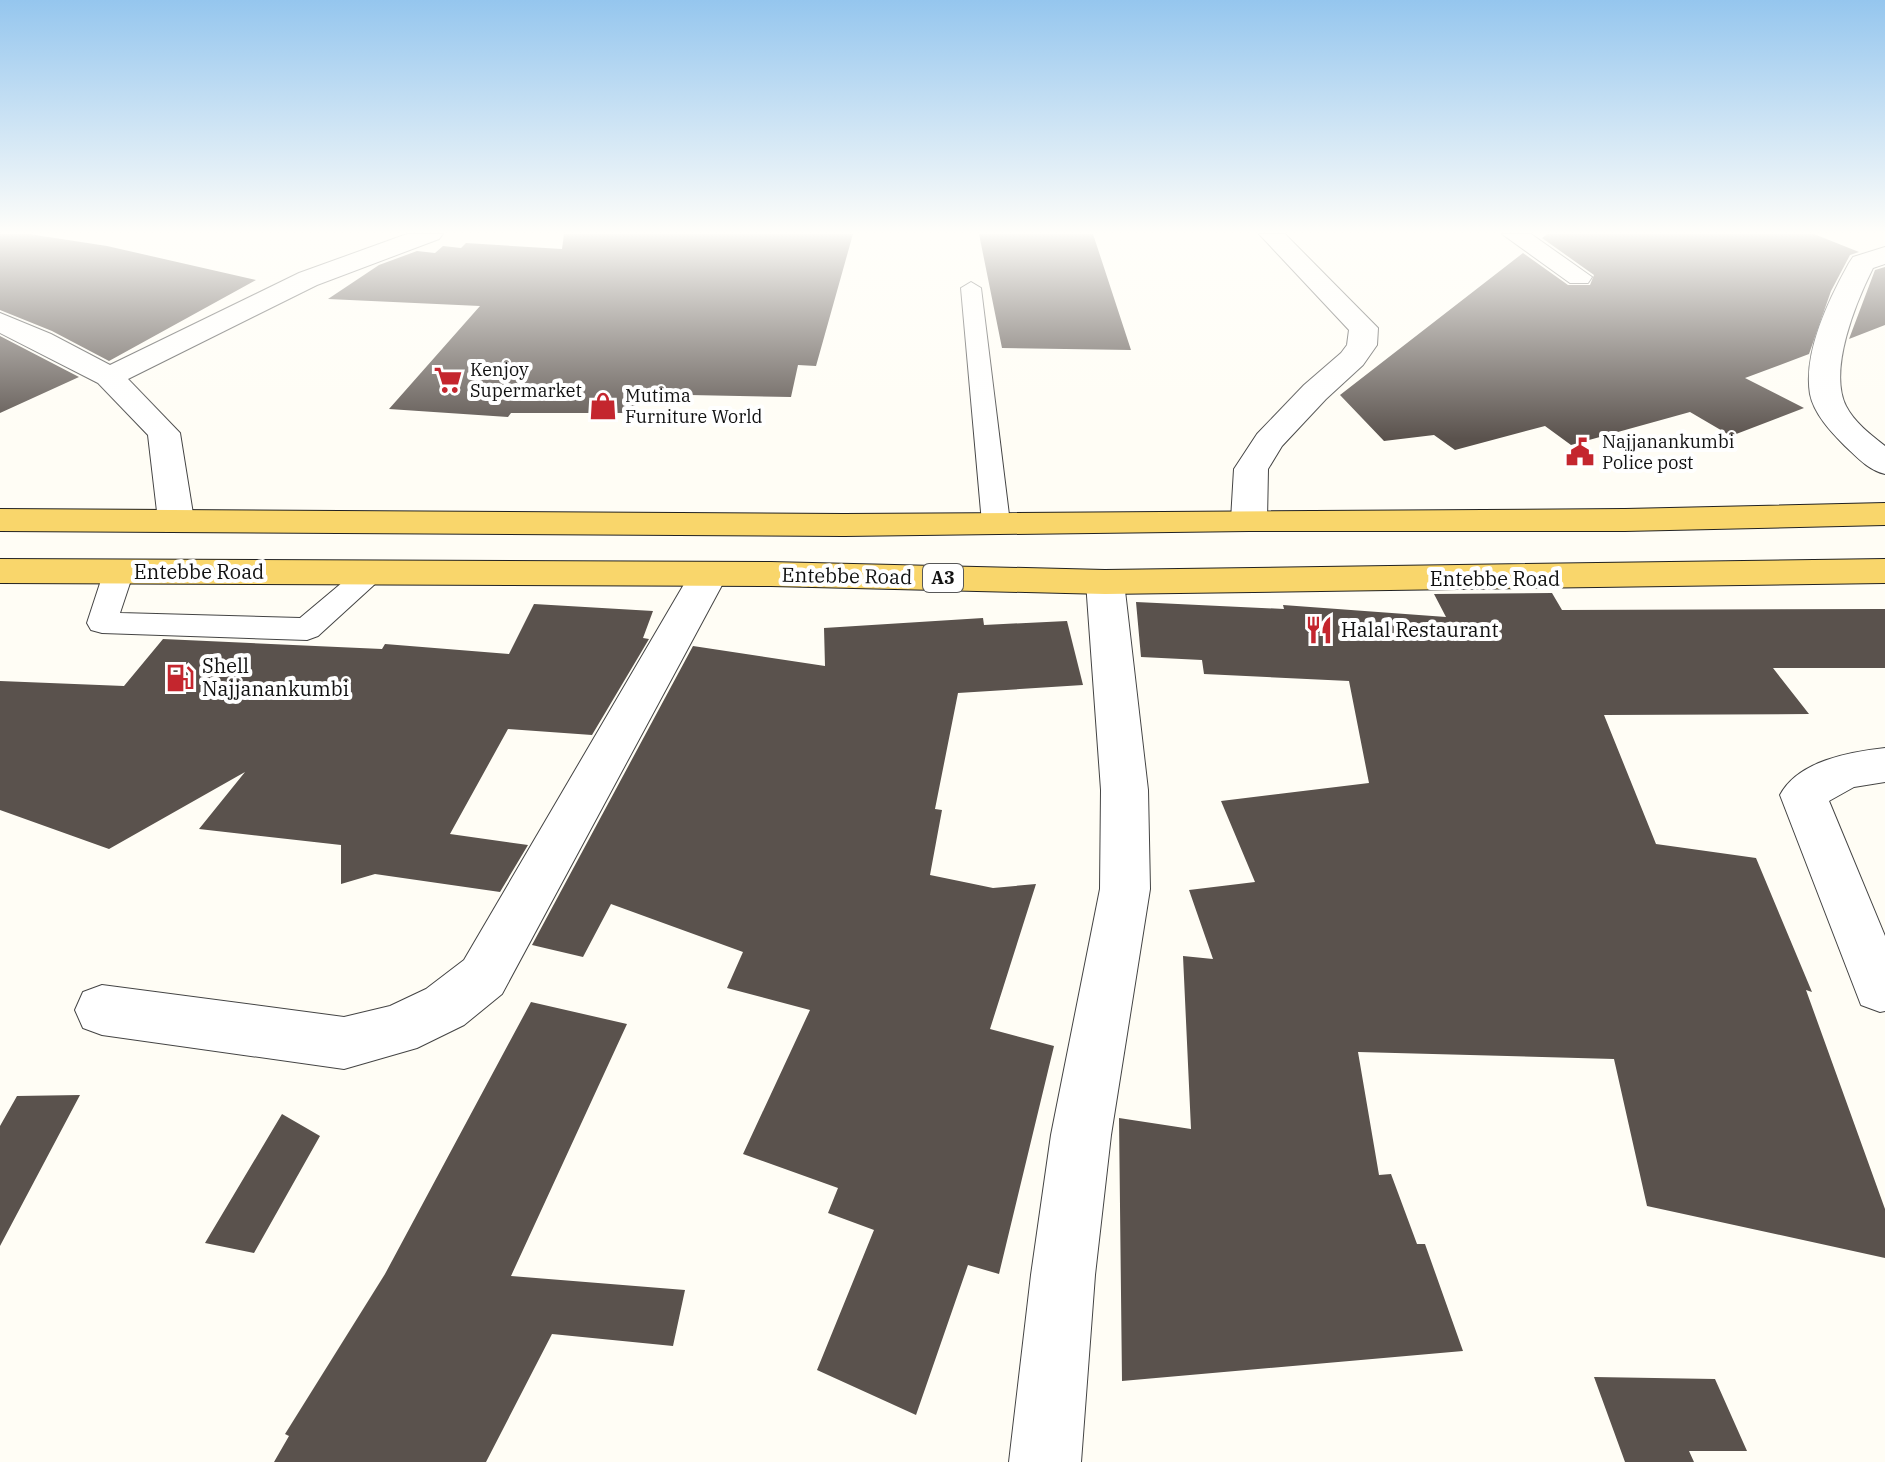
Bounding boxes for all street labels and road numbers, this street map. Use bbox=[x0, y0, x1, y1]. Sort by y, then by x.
street label: Entebbe Road bbox=[134, 558, 264, 585]
street label: Entebbe Road bbox=[782, 561, 913, 590]
road number: A3 bbox=[923, 564, 963, 592]
street label: Entebbe Road bbox=[1430, 565, 1560, 592]

